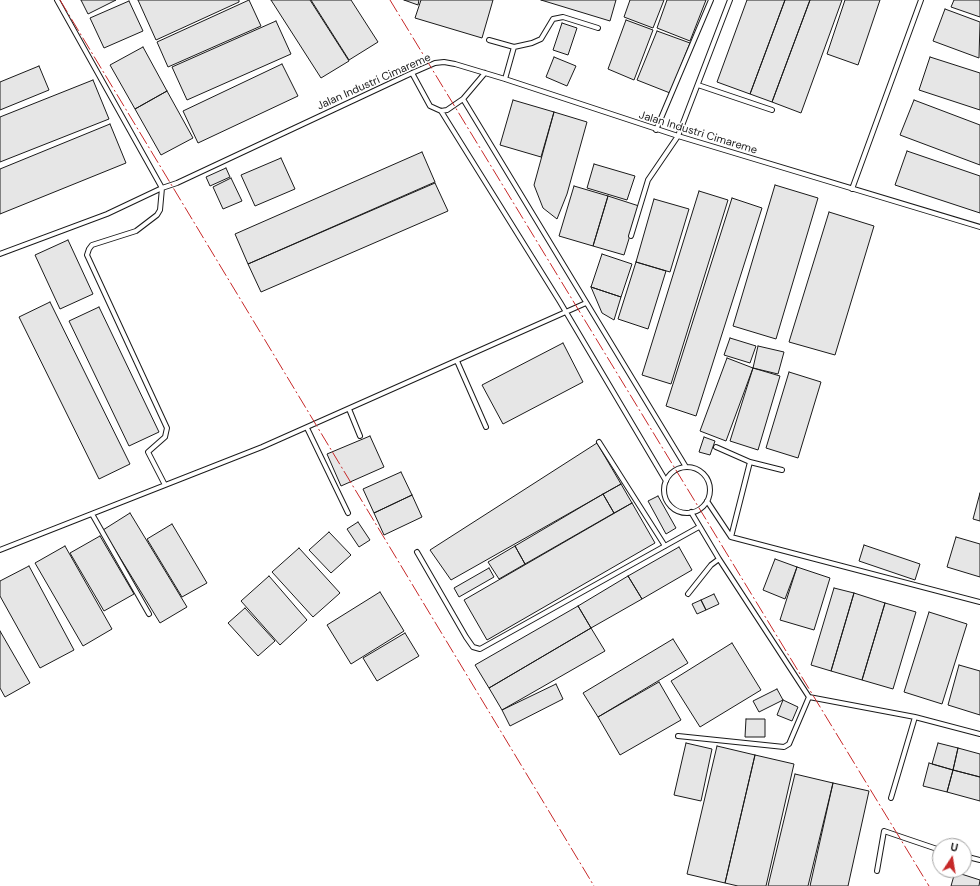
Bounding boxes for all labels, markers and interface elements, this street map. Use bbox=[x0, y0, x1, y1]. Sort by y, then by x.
street label: Jalan Industri Cimareme bbox=[315, 51, 433, 113]
street label: Jalan Industri Cimareme bbox=[637, 109, 759, 157]
north arrow bbox=[932, 838, 972, 878]
text: U bbox=[949, 840, 959, 855]

